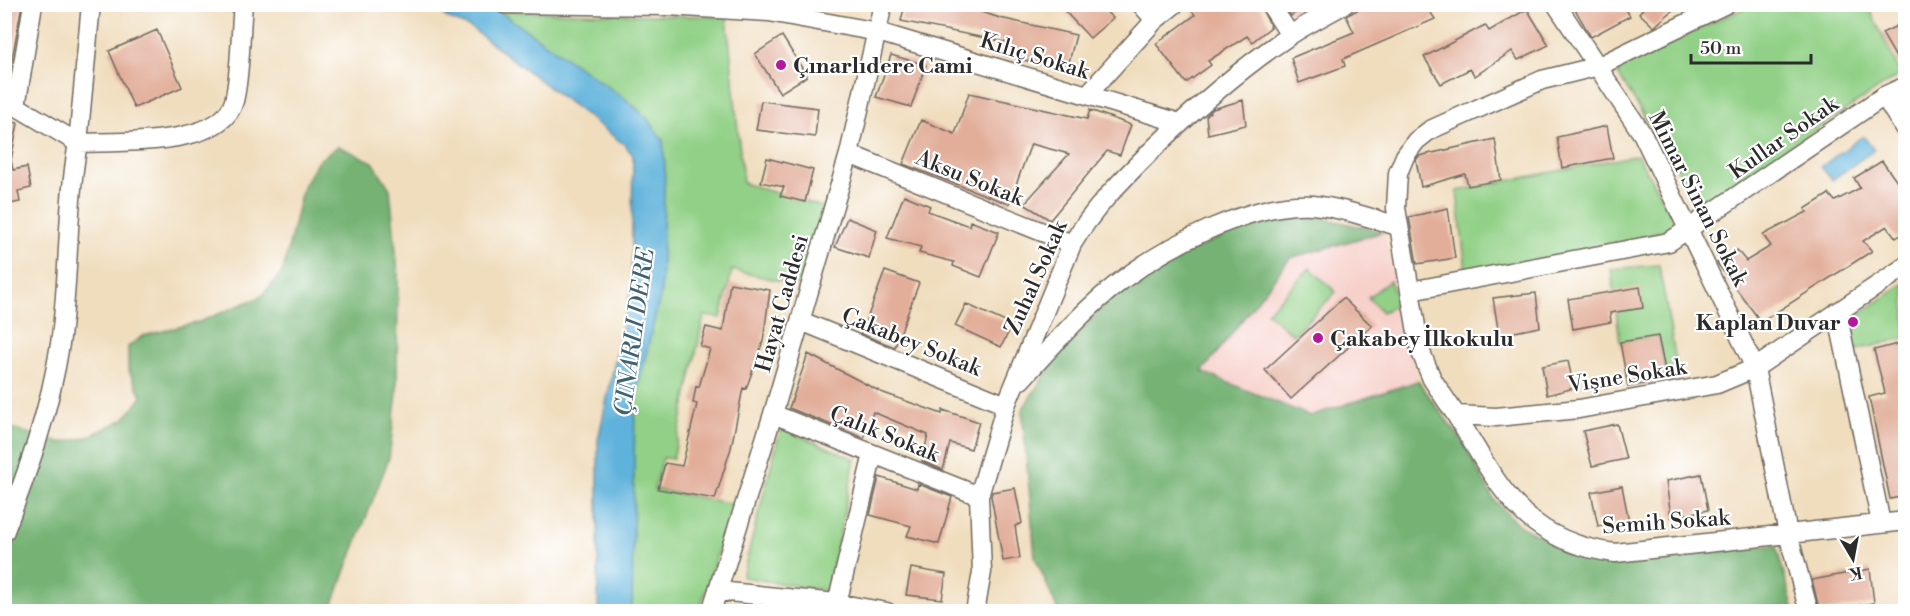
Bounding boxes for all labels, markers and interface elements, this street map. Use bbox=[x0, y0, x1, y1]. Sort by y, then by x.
street label: Kılıç Sokak bbox=[977, 27, 1094, 86]
scale bar bbox=[1691, 27, 1811, 65]
text: 50 m bbox=[1700, 37, 1742, 60]
place label: Çınarlıdere Cami bbox=[793, 53, 973, 80]
marker: Çınarlıdere Cami bbox=[774, 58, 788, 72]
street label: Kullar Sokak bbox=[1724, 90, 1845, 186]
street label: Mimar Sinan Sokak bbox=[1642, 107, 1754, 292]
street label: Aksu Sokak bbox=[911, 144, 1029, 213]
street label: Zuhal Sokak bbox=[999, 215, 1074, 339]
street label: Hayat Caddesi bbox=[750, 231, 815, 375]
water label: ÇINARLI DERE bbox=[608, 245, 662, 418]
street label: Çakabey Sokak bbox=[838, 302, 987, 383]
place label: Kaplan Duvar bbox=[1696, 310, 1841, 337]
marker: Kaplan Duvar bbox=[1846, 315, 1860, 329]
place label: Çakabey İlkokulu bbox=[1330, 324, 1514, 353]
marker: Çakabey İlkokulu bbox=[1311, 331, 1325, 345]
street label: Vişne Sokak bbox=[1565, 354, 1690, 399]
street label: Çalık Sokak bbox=[826, 400, 945, 469]
street label: Semih Sokak bbox=[1601, 504, 1732, 540]
north arrow bbox=[1823, 529, 1883, 589]
text: K bbox=[1846, 562, 1864, 584]

